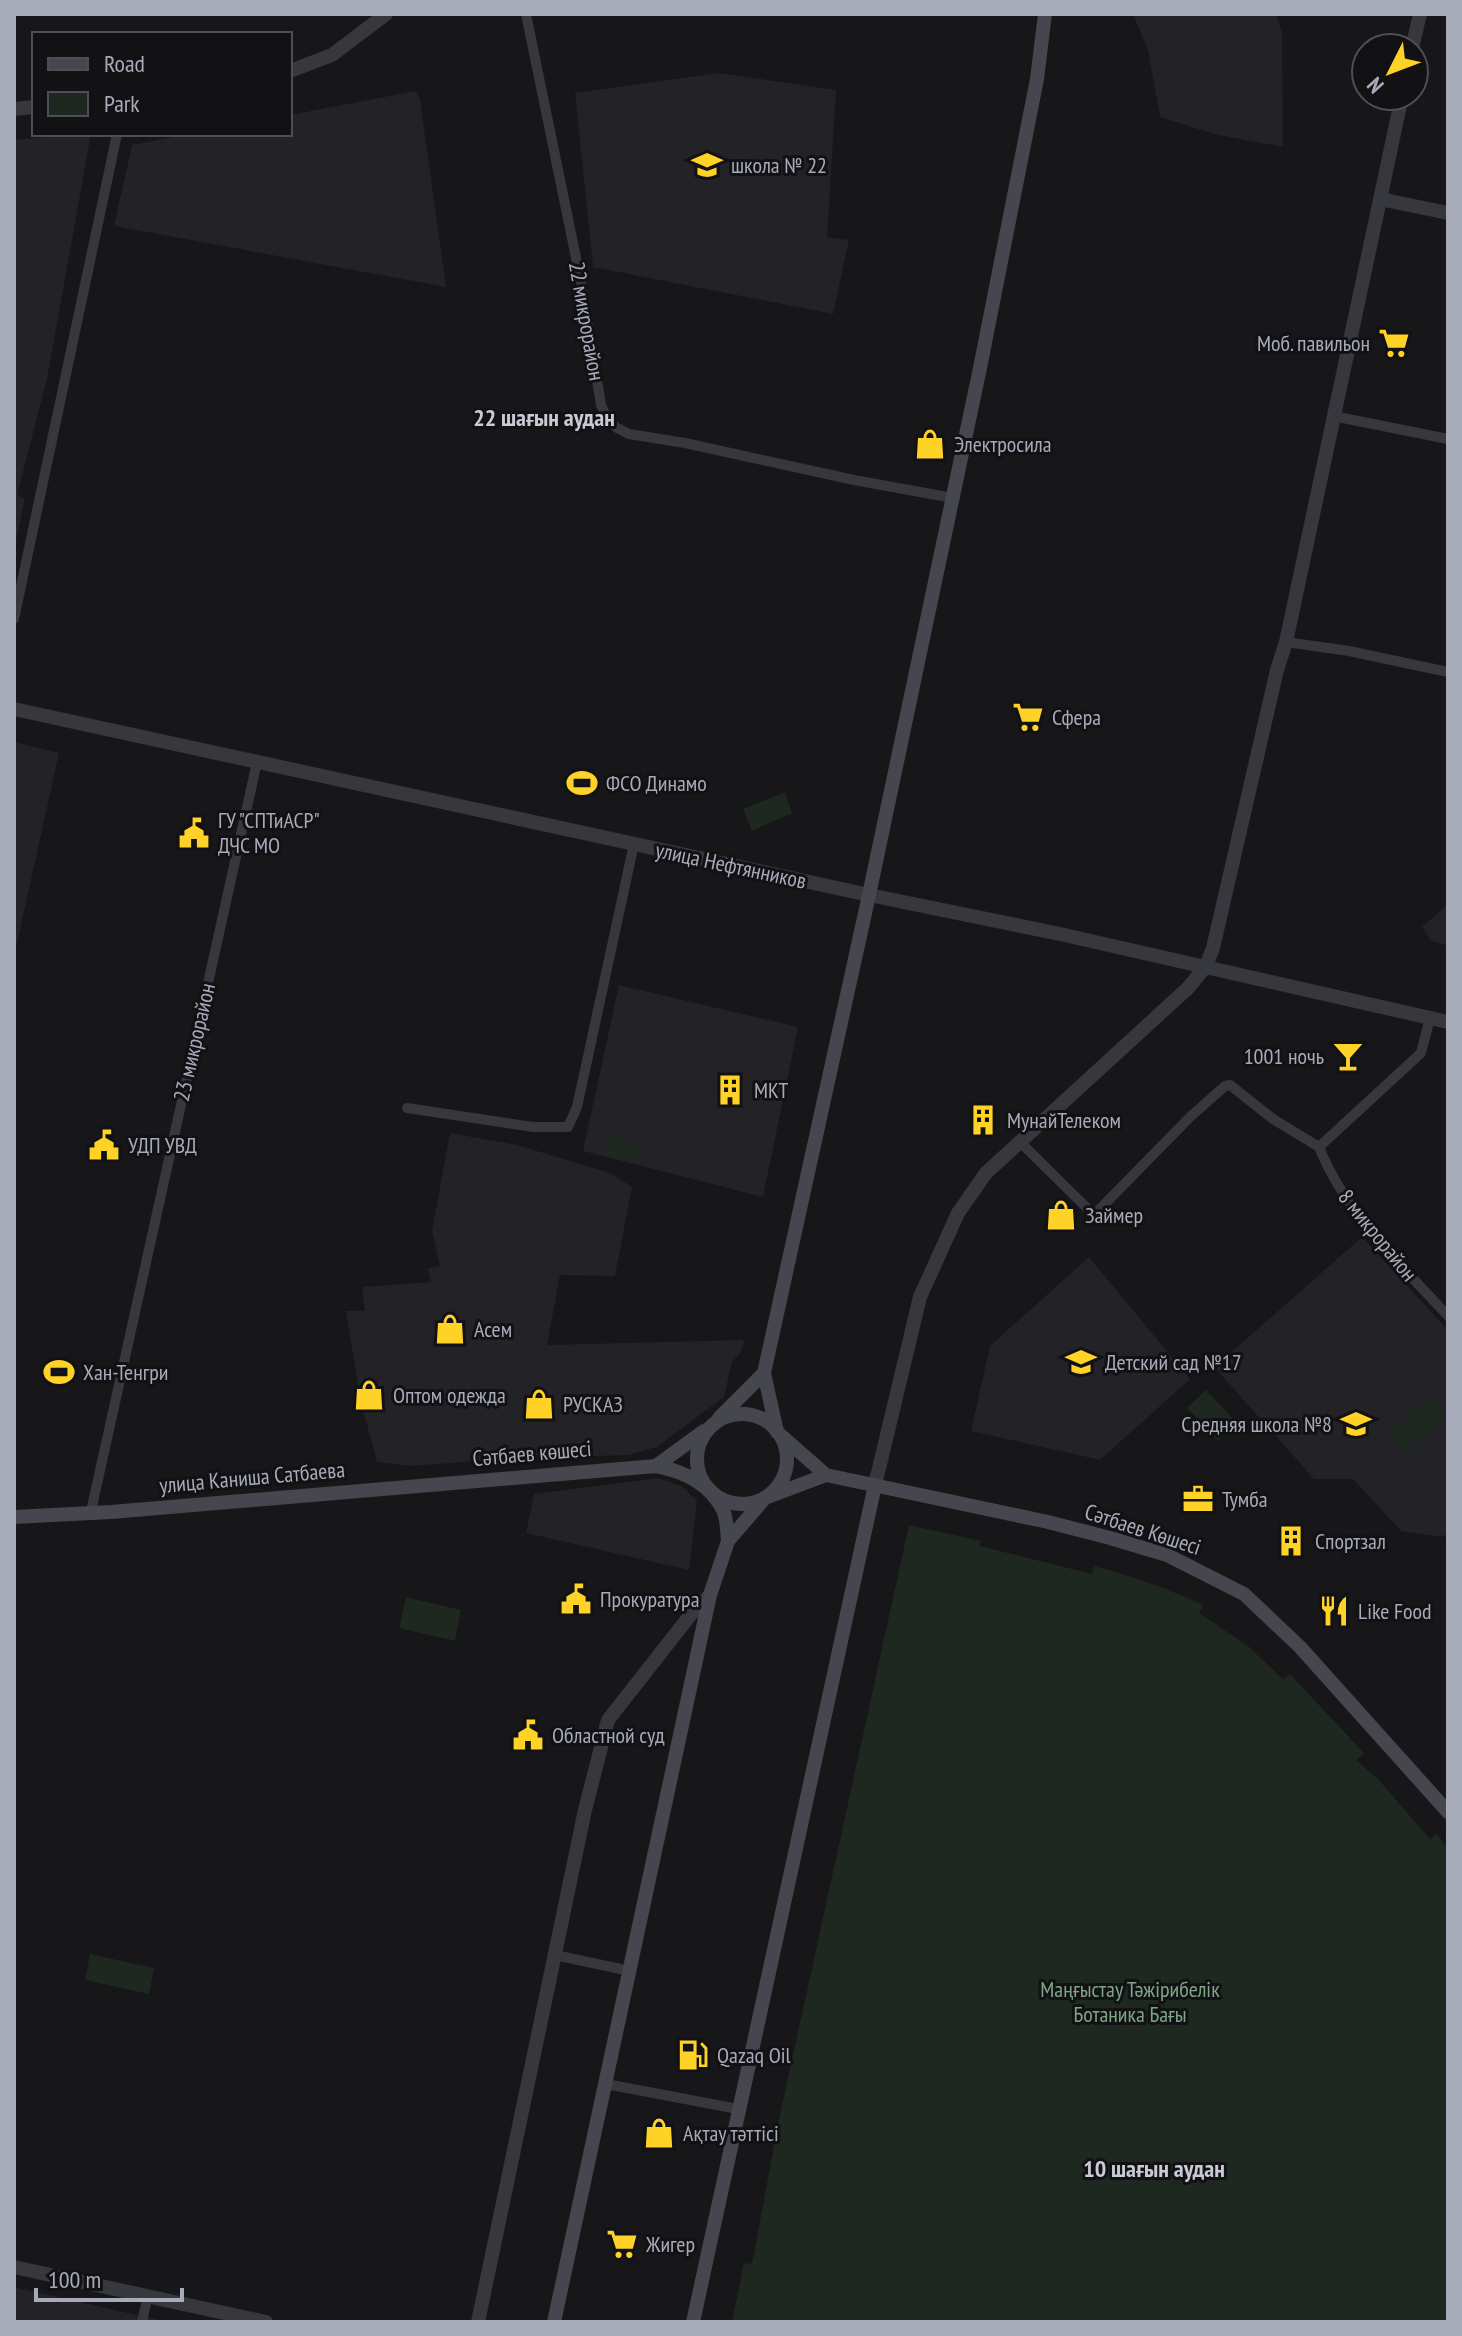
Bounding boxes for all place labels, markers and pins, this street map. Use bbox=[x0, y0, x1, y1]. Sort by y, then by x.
school or university icon: школа № 22 bbox=[690, 148, 724, 182]
place label: школа № 22 bbox=[731, 151, 827, 179]
supermarket icon: Моб. павильон bbox=[1377, 326, 1411, 360]
place label: Моб. павильон bbox=[1257, 329, 1370, 357]
shop icon: Электросила bbox=[913, 427, 947, 461]
place label: Электросила bbox=[954, 430, 1052, 458]
supermarket icon: Сфера bbox=[1011, 700, 1045, 734]
place label: Сфера bbox=[1052, 703, 1101, 731]
sports icon: ФСО Динамо bbox=[565, 766, 599, 800]
place label: ФСО Динамо bbox=[606, 769, 707, 797]
place label: ГУ "СПТиАСР" ДЧС МО bbox=[218, 806, 320, 859]
public building icon: ГУ "СПТиАСР" ДЧС МО bbox=[177, 816, 211, 850]
bar icon: 1001 ночь bbox=[1331, 1039, 1365, 1073]
place label: 1001 ночь bbox=[1244, 1042, 1324, 1070]
building icon: МКТ bbox=[713, 1073, 747, 1107]
place label: МКТ bbox=[754, 1076, 789, 1104]
building icon: МунайТелеком bbox=[966, 1103, 1000, 1137]
place label: МунайТелеком bbox=[1007, 1106, 1121, 1134]
public building icon: УДП УВД bbox=[87, 1128, 121, 1162]
place label: УДП УВД bbox=[128, 1131, 197, 1159]
shop icon: Займер bbox=[1044, 1198, 1078, 1232]
place label: Займер bbox=[1085, 1201, 1143, 1229]
shop icon: Асем bbox=[433, 1312, 467, 1346]
place label: Асем bbox=[474, 1315, 512, 1343]
school or university icon: Детский сад №17 bbox=[1064, 1345, 1098, 1379]
place label: Детский сад №17 bbox=[1105, 1348, 1242, 1376]
sports icon: Хан-Тенгри bbox=[42, 1355, 76, 1389]
place label: Хан-Тенгри bbox=[83, 1358, 168, 1386]
shop icon: Оптом одежда bbox=[352, 1378, 386, 1412]
place label: Оптом одежда bbox=[393, 1381, 506, 1409]
shop icon: РУСКАЗ bbox=[522, 1387, 556, 1421]
place label: РУСКАЗ bbox=[563, 1390, 623, 1418]
school or university icon: Средняя школа №8 bbox=[1339, 1407, 1373, 1441]
place label: Средняя школа №8 bbox=[1181, 1410, 1332, 1438]
office icon: Тумба bbox=[1181, 1482, 1215, 1516]
place label: Тумба bbox=[1222, 1485, 1268, 1513]
building icon: Спортзал bbox=[1274, 1524, 1308, 1558]
place label: Спортзал bbox=[1315, 1527, 1386, 1555]
public building icon: Прокуратура bbox=[559, 1582, 593, 1616]
place label: Прокуратура bbox=[600, 1585, 699, 1613]
restaurant icon: Like Food bbox=[1317, 1594, 1351, 1628]
place label: Like Food bbox=[1358, 1597, 1432, 1625]
public building icon: Областной суд bbox=[511, 1718, 545, 1752]
place label: Областной суд bbox=[552, 1721, 665, 1749]
fuel station icon: Qazaq Oil bbox=[676, 2038, 710, 2072]
place label: Qazaq Oil bbox=[717, 2041, 792, 2069]
shop icon: Ақтау тәттісі bbox=[642, 2116, 676, 2150]
place label: Ақтау тәттісі bbox=[683, 2119, 779, 2147]
supermarket icon: Жигер bbox=[605, 2227, 639, 2261]
place label: Жигер bbox=[645, 2230, 695, 2258]

